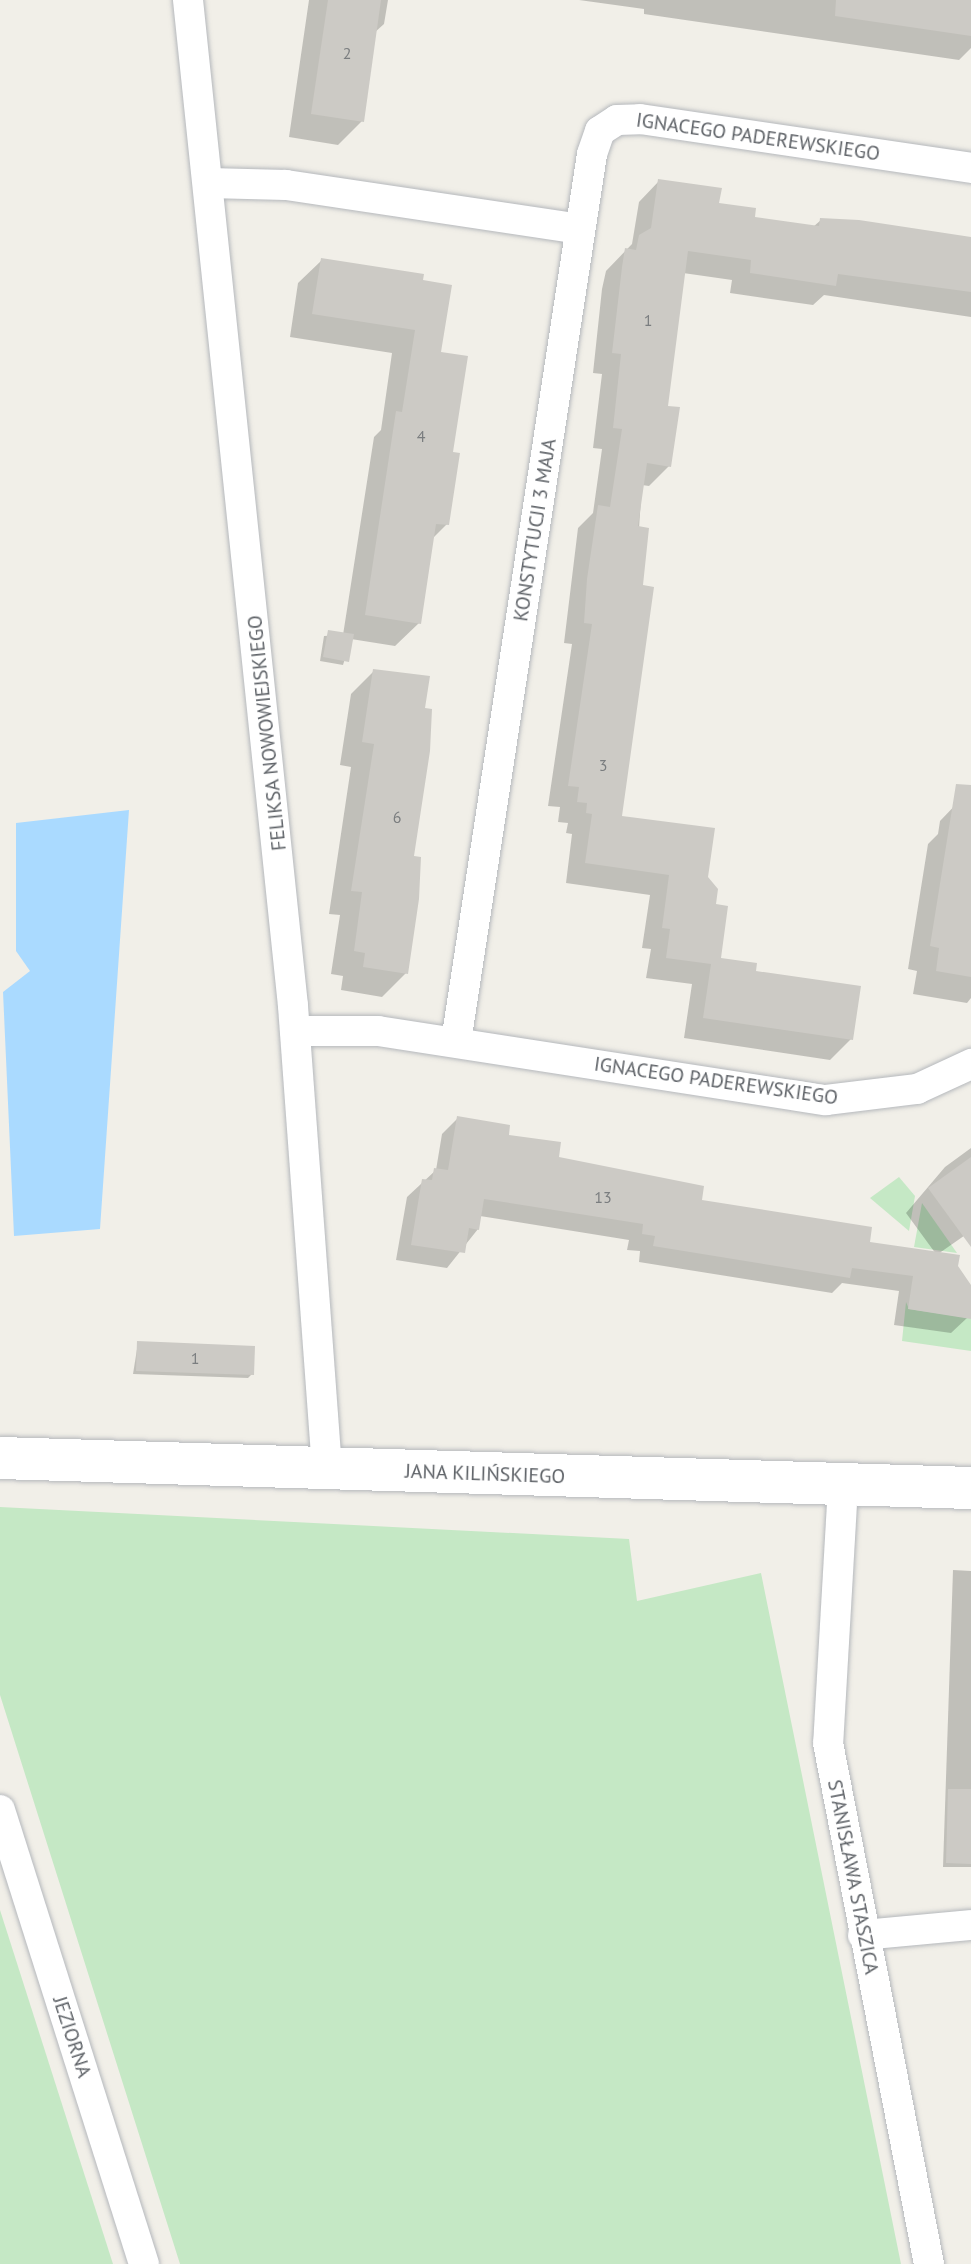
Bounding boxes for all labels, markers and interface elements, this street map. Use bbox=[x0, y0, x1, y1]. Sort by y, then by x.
house number: 2 bbox=[343, 43, 351, 63]
street label: IGNACEGO PADEREWSKIEGO bbox=[635, 108, 881, 166]
house number: 1 bbox=[644, 310, 652, 330]
house number: 4 bbox=[417, 426, 425, 446]
street label: KONSTYTUCJI 3 MAJA bbox=[509, 437, 561, 623]
street label: FELIKSA NOWOWIEJSKIEGO bbox=[243, 614, 291, 852]
house number: 3 bbox=[599, 755, 607, 775]
house number: 6 bbox=[393, 807, 401, 827]
street label: IGNACEGO PADEREWSKIEGO bbox=[593, 1052, 839, 1110]
house number: 13 bbox=[594, 1187, 612, 1207]
house number: 1 bbox=[191, 1348, 199, 1368]
street label: JANA KILIŃSKIEGO bbox=[404, 1459, 566, 1489]
street label: STANISŁAWA STASZICA bbox=[822, 1777, 884, 1977]
street label: JEZIORNA bbox=[48, 1993, 96, 2081]

